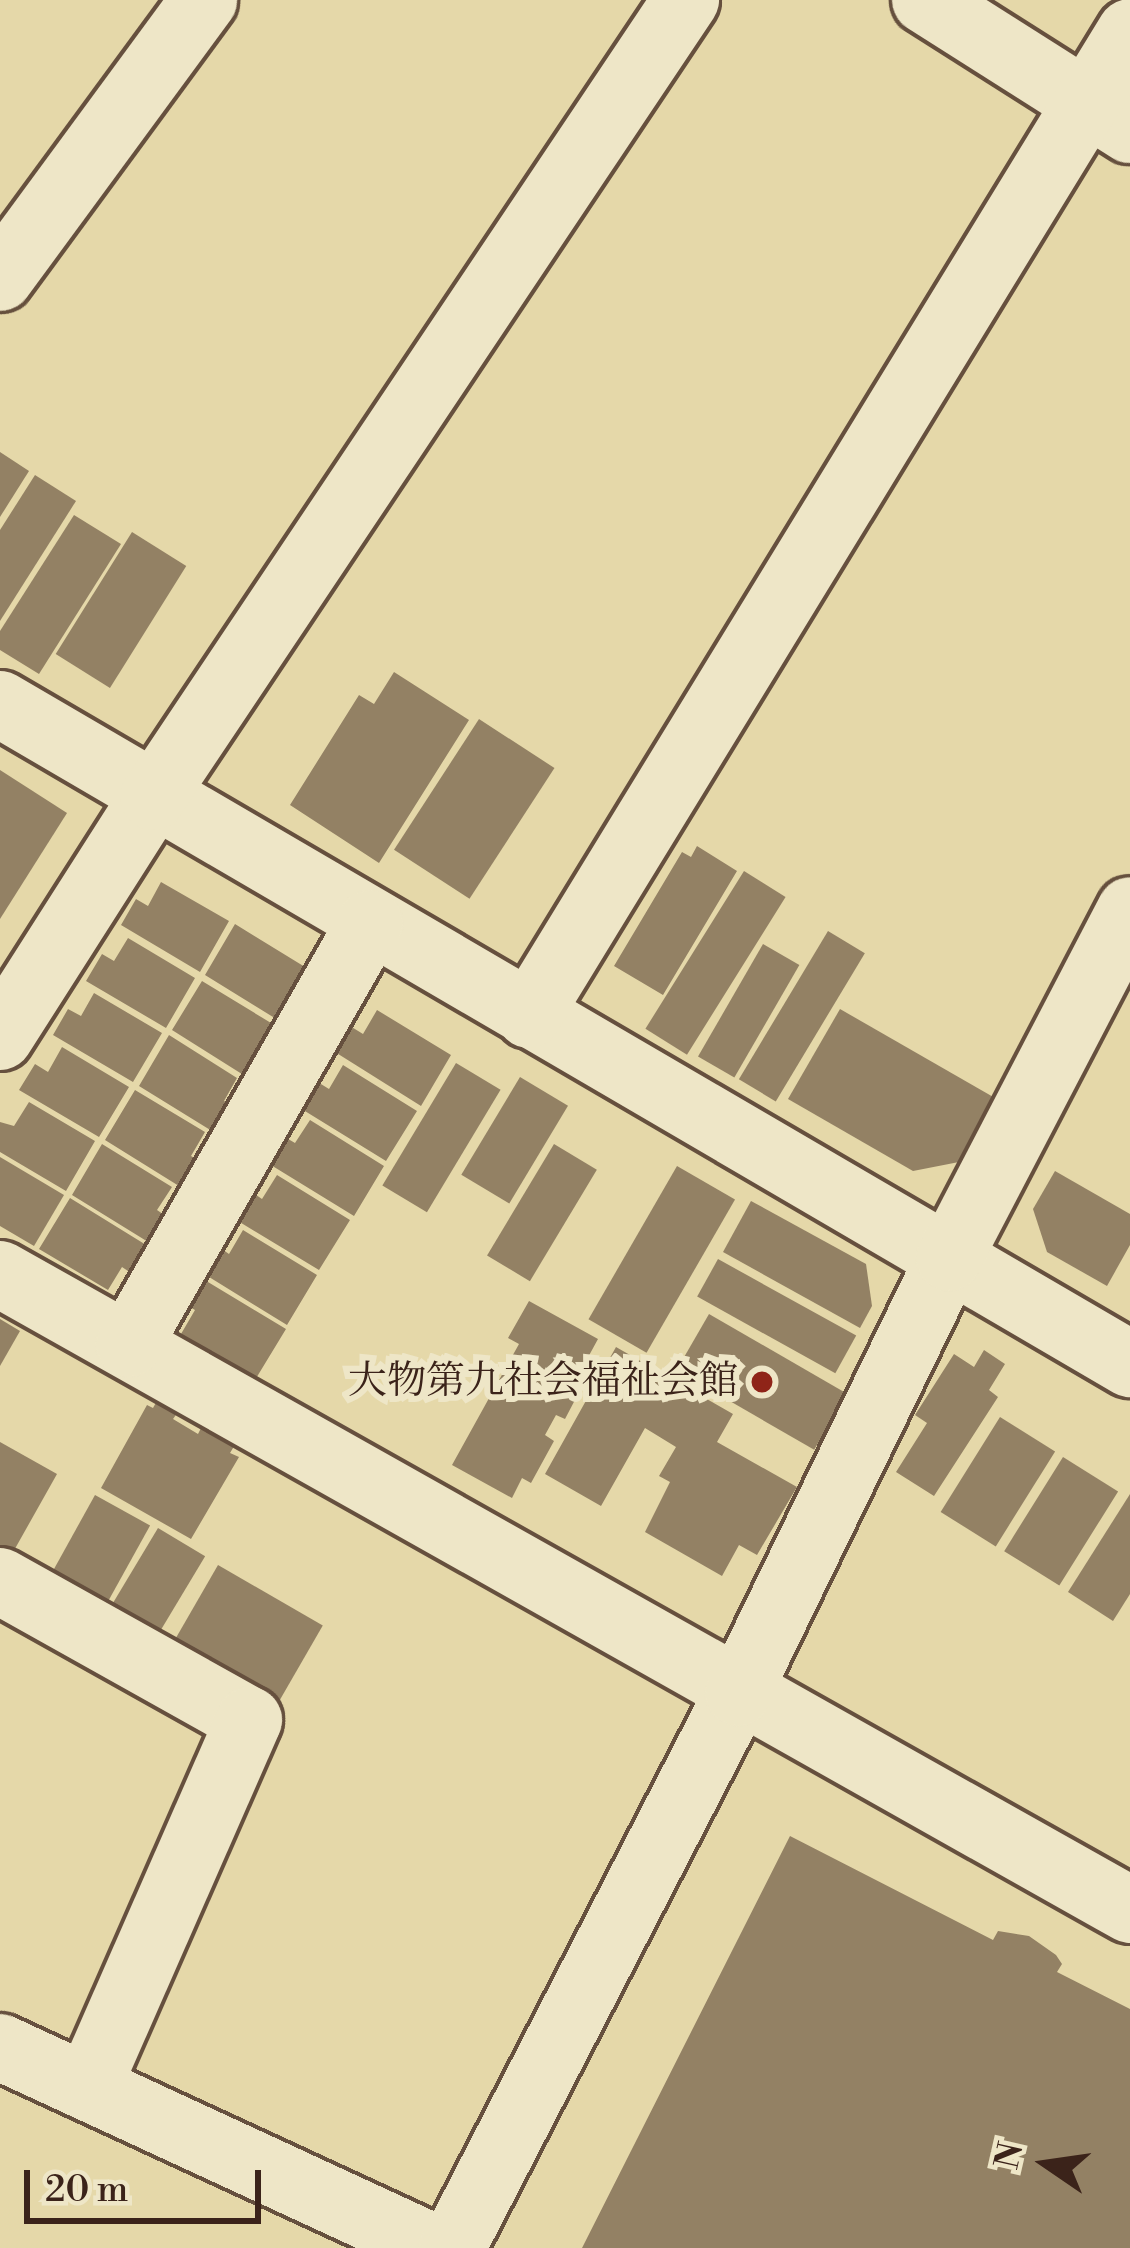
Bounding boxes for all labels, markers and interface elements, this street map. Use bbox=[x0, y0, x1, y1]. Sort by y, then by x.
place label: 大物第九社会福祉会館 bbox=[348, 1359, 738, 1405]
marker: 大物第九社会福祉会館 bbox=[749, 1369, 775, 1395]
north arrow bbox=[986, 2104, 1106, 2224]
text: N bbox=[988, 2138, 1033, 2173]
scale bar bbox=[30, 2146, 267, 2220]
text: 20 m bbox=[45, 2168, 128, 2213]

